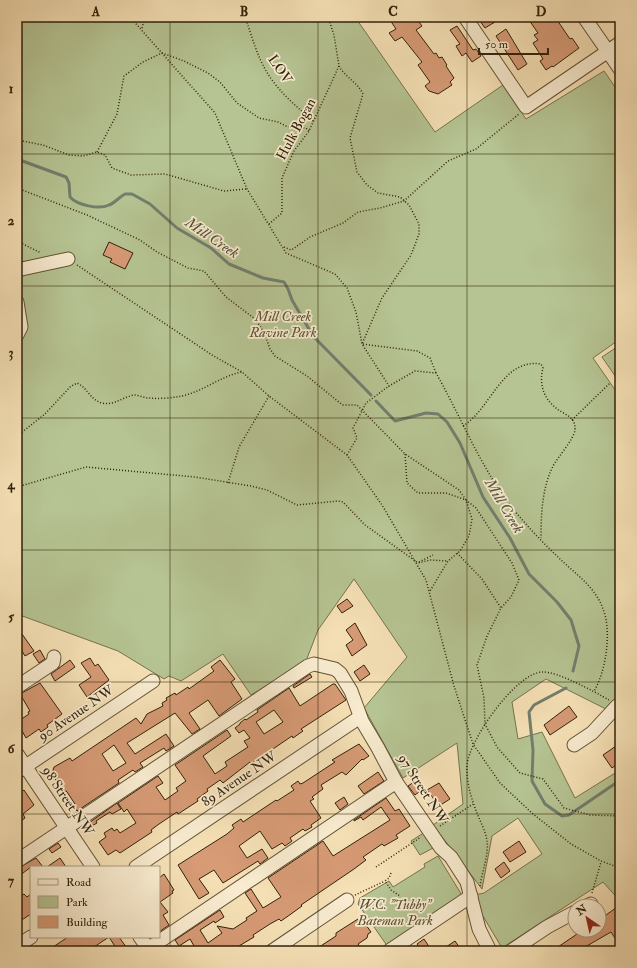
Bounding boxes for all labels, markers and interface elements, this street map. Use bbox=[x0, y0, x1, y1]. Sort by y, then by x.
text: A bbox=[91, 4, 101, 20]
text: B bbox=[240, 4, 248, 20]
text: C bbox=[388, 4, 398, 20]
text: D bbox=[536, 4, 547, 20]
scale bar bbox=[479, 30, 548, 56]
text: 50 m bbox=[485, 37, 509, 52]
street label: LOV bbox=[264, 51, 296, 88]
text: 1 bbox=[9, 81, 14, 97]
street label: Hulk Bogan bbox=[273, 95, 319, 163]
text: 2 bbox=[8, 213, 15, 229]
water label: Mill Creek bbox=[181, 213, 242, 263]
park label: Mill Creek Ravine Park bbox=[248, 308, 317, 341]
text: 3 bbox=[9, 345, 14, 361]
water label: Mill Creek bbox=[480, 474, 528, 537]
text: 4 bbox=[6, 477, 15, 493]
text: 5 bbox=[8, 609, 14, 625]
street label: 90 Avenue NW bbox=[34, 681, 118, 745]
text: 6 bbox=[8, 741, 16, 757]
street label: 89 Avenue NW bbox=[198, 747, 280, 810]
street label: 97 Street NW bbox=[394, 750, 452, 828]
street label: 98 Street NW bbox=[38, 762, 98, 840]
legend bbox=[30, 866, 160, 938]
text: 7 bbox=[8, 873, 15, 889]
text: Road bbox=[66, 875, 91, 890]
text: Park bbox=[66, 895, 88, 910]
park label: W.C. "Tubby" Bateman Park bbox=[356, 896, 433, 929]
north arrow bbox=[567, 898, 607, 938]
text: N bbox=[573, 901, 590, 919]
text: Building bbox=[66, 915, 109, 930]

